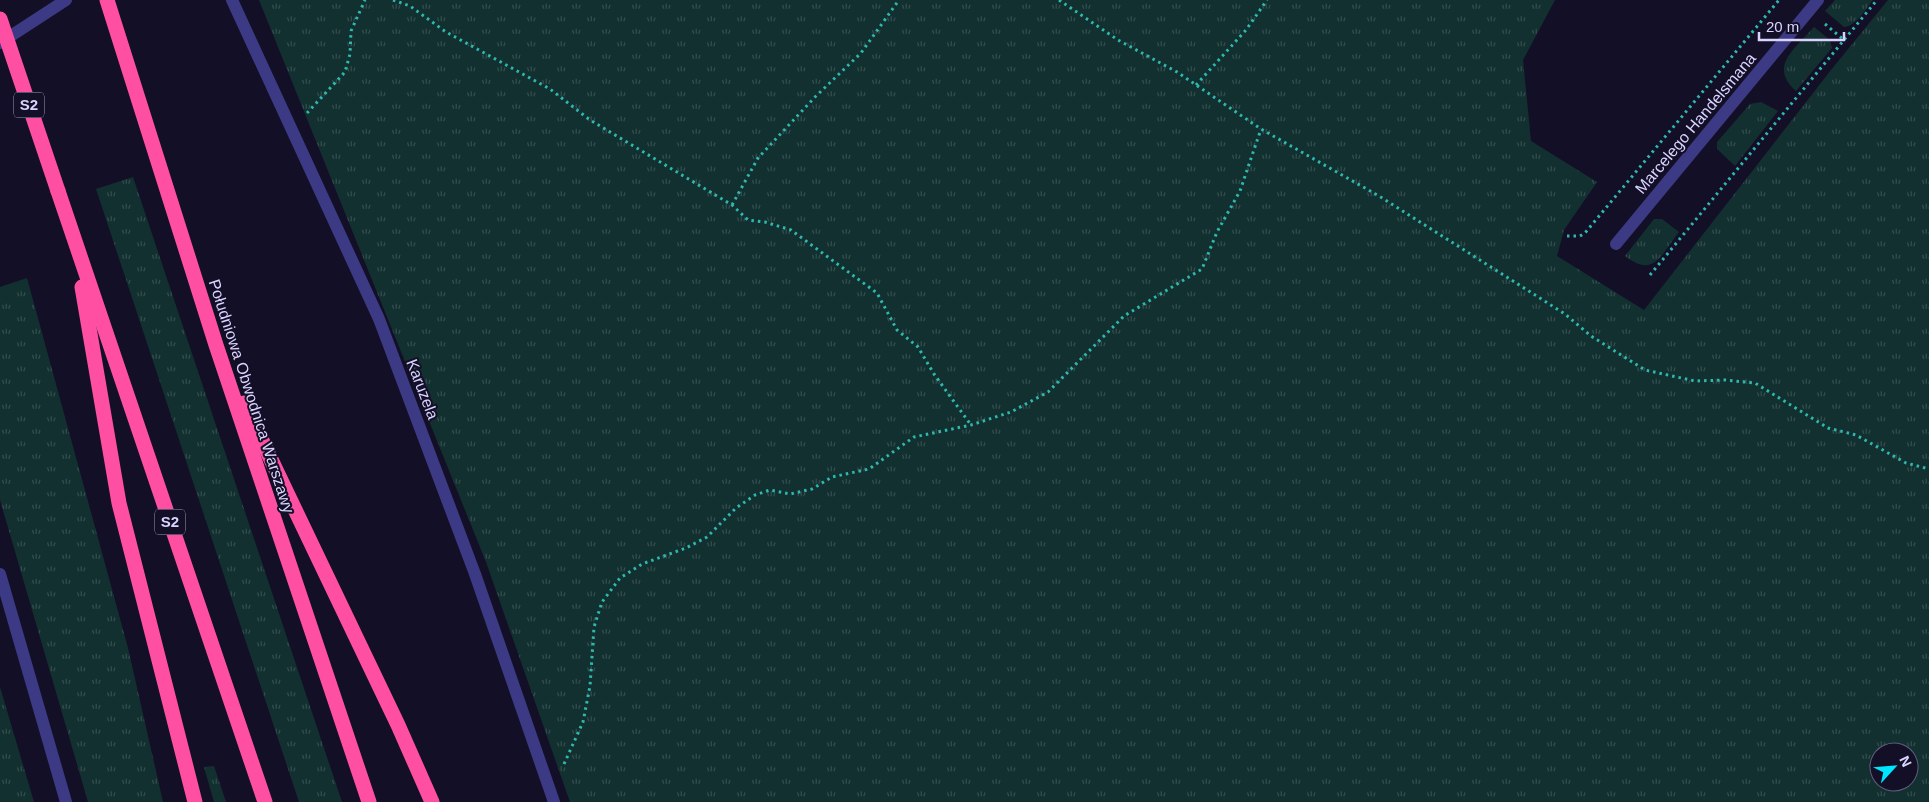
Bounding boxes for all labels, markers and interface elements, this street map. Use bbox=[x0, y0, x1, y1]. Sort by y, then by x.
scale bar bbox=[1759, 10, 1844, 42]
text: 20 m bbox=[1766, 18, 1799, 35]
street label: Marcelego Handelsmana bbox=[1632, 50, 1759, 197]
road number: S2 bbox=[14, 92, 44, 118]
street label: Południowa Obwodnica Warszawy bbox=[206, 277, 297, 515]
street label: Karuzela bbox=[403, 357, 442, 422]
road number: S2 bbox=[155, 510, 185, 534]
north arrow bbox=[1869, 742, 1919, 792]
text: N bbox=[1896, 753, 1915, 769]

